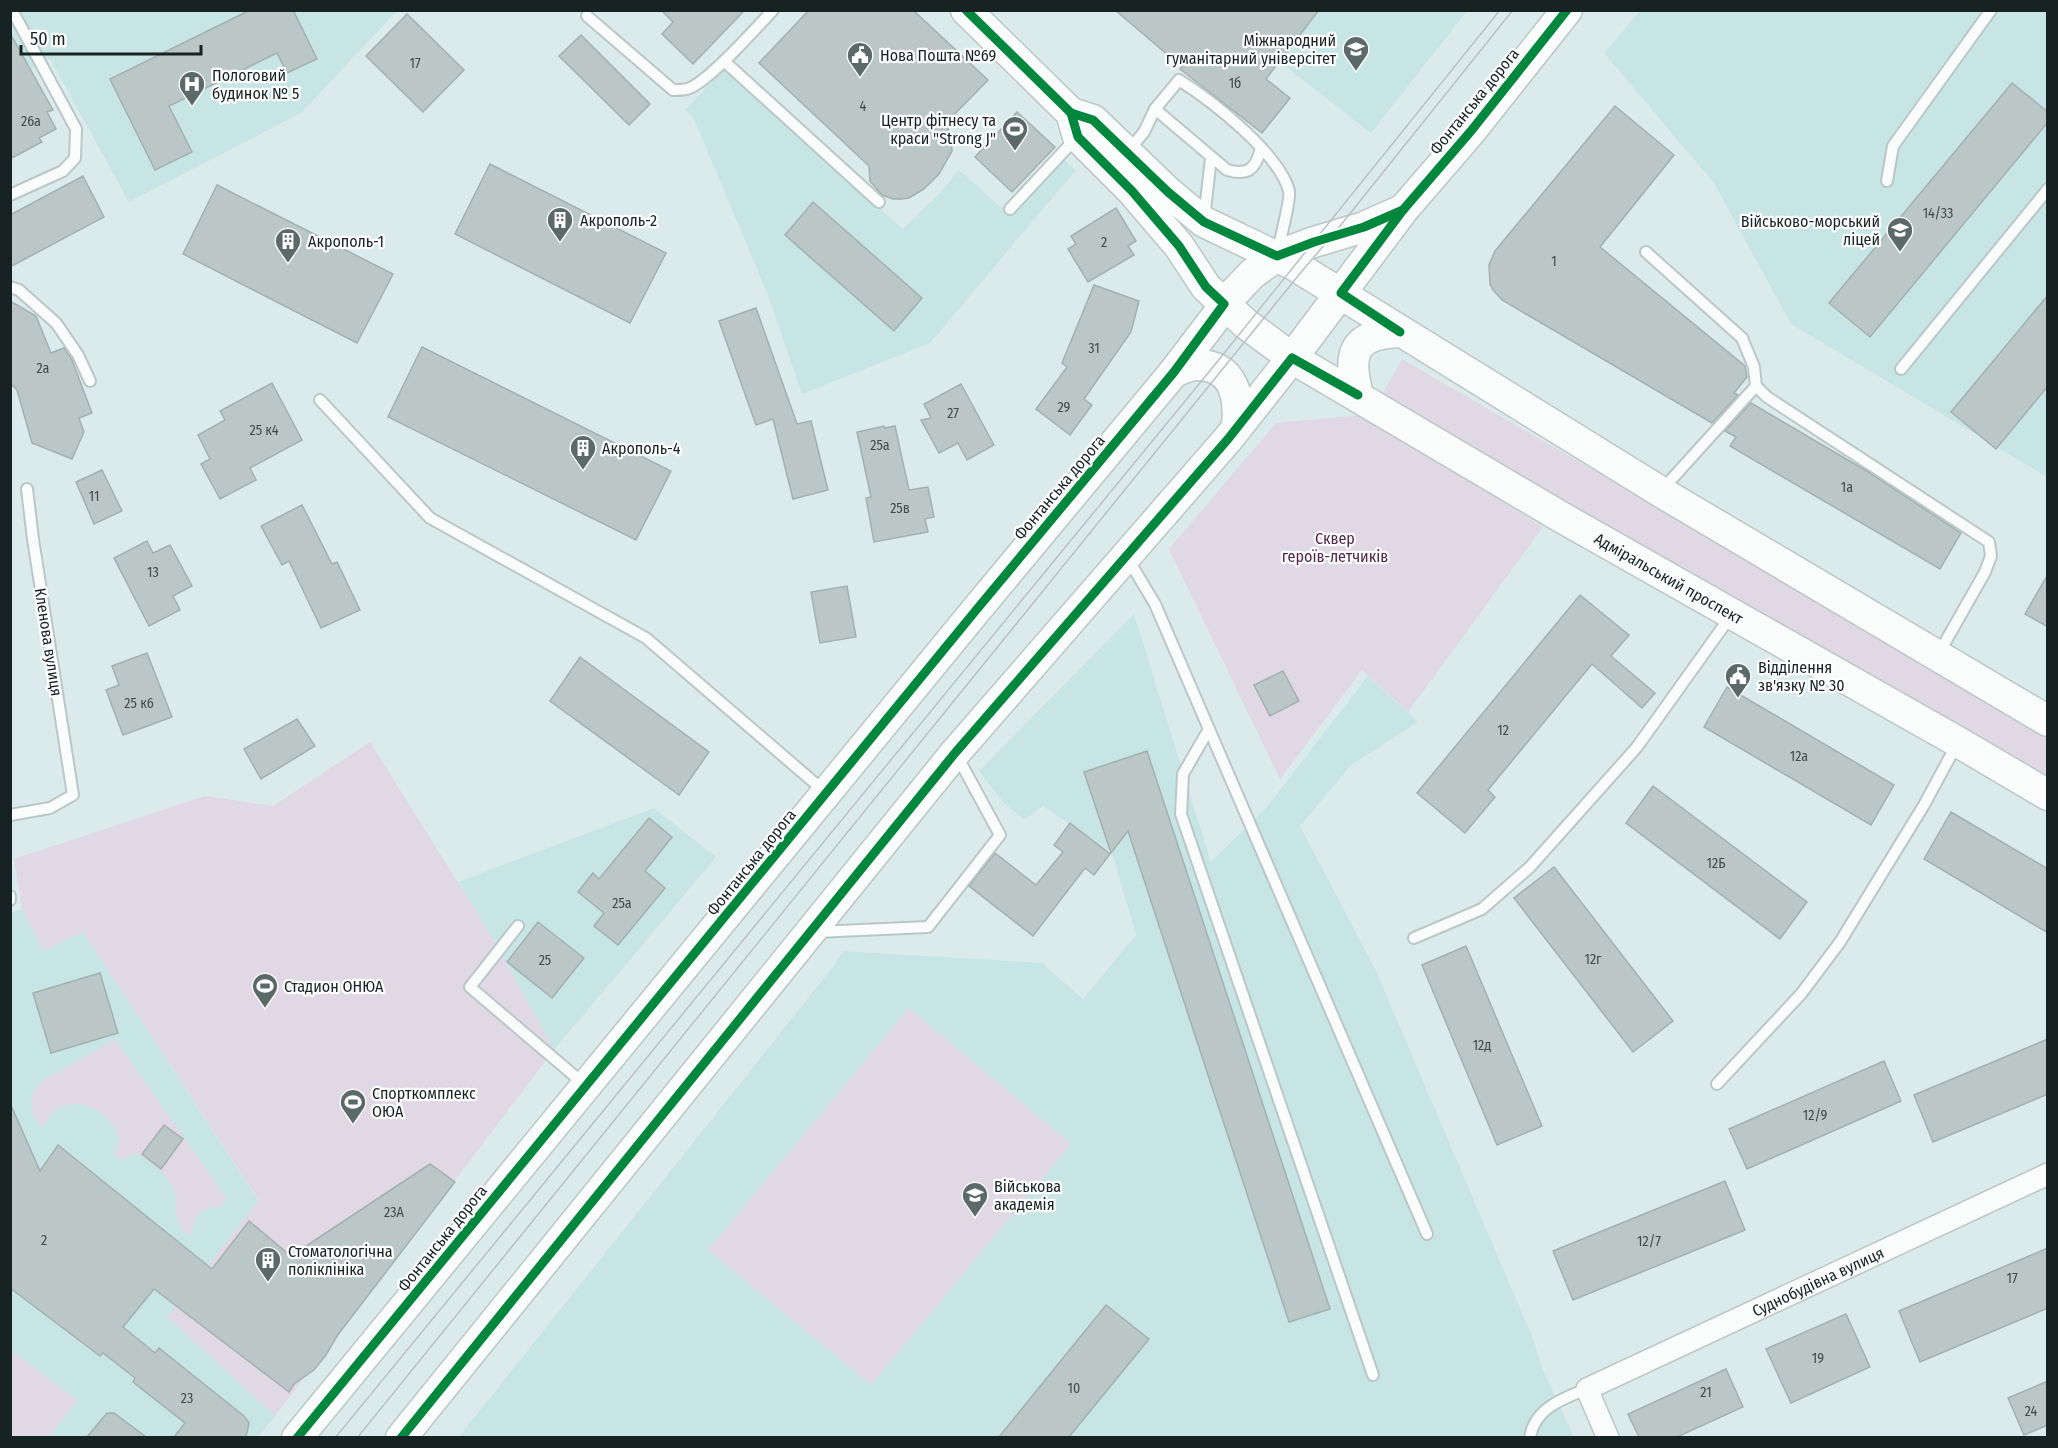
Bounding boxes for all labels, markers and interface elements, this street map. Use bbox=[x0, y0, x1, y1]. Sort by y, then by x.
scale bar bbox=[21, 18, 201, 56]
text: 50 m bbox=[30, 28, 66, 50]
place label: Міжнародний гуманітарний універсітет bbox=[1166, 31, 1336, 68]
school or university icon: Міжнародний гуманітарний універсітет bbox=[1341, 34, 1371, 72]
public building icon: Нова Пошта №69 bbox=[845, 40, 875, 78]
street label: Фонтанська дорога bbox=[1426, 44, 1523, 158]
place label: Нова Пошта №69 bbox=[880, 46, 996, 65]
house number: 17 bbox=[409, 55, 421, 72]
place label: Пологовий будинок № 5 bbox=[212, 66, 299, 103]
hospital icon: Пологовий будинок № 5 bbox=[177, 69, 207, 107]
house number: 1б bbox=[1229, 75, 1241, 92]
house number: 4 bbox=[860, 98, 867, 115]
place label: Центр фітнесу та краси "Strong J" bbox=[881, 111, 996, 148]
house number: 26а bbox=[21, 113, 41, 130]
sports icon: Центр фітнесу та краси "Strong J" bbox=[1000, 114, 1030, 152]
building icon: Акрополь-2 bbox=[545, 205, 575, 243]
house number: 14/33 bbox=[1923, 205, 1953, 222]
place label: Акрополь-2 bbox=[580, 211, 657, 230]
place label: Військово-морський ліцей bbox=[1741, 212, 1880, 249]
school or university icon: Військово-морський ліцей bbox=[1885, 215, 1915, 253]
building icon: Акрополь-1 bbox=[273, 226, 303, 264]
place label: Акрополь-1 bbox=[308, 232, 384, 251]
house number: 2 bbox=[1101, 234, 1107, 251]
house number: 1 bbox=[1551, 253, 1557, 270]
house number: 31 bbox=[1088, 340, 1100, 357]
house number: 2а bbox=[37, 360, 50, 377]
house number: 29 bbox=[1058, 399, 1071, 416]
house number: 27 bbox=[947, 405, 959, 422]
house number: 25 к4 bbox=[249, 422, 279, 439]
street label: Фонтанська дорога bbox=[1010, 431, 1109, 544]
building icon: Акрополь-4 bbox=[568, 433, 598, 471]
house number: 25а bbox=[870, 437, 890, 454]
place label: Акрополь-4 bbox=[602, 439, 681, 458]
house number: 1а bbox=[1841, 479, 1853, 496]
house number: 11 bbox=[89, 488, 99, 505]
house number: 25в bbox=[890, 500, 910, 517]
park label: Сквер героїв-летчиків bbox=[1282, 529, 1388, 566]
street label: Адміральський проспект bbox=[1591, 529, 1747, 628]
house number: 13 bbox=[147, 564, 159, 581]
street label: Кленова вулиця bbox=[31, 587, 66, 697]
place label: Відділення зв'язку № 30 bbox=[1758, 658, 1845, 695]
public building icon: Відділення зв'язку № 30 bbox=[1723, 661, 1753, 699]
house number: 25 к6 bbox=[124, 695, 154, 712]
house number: 12 bbox=[1497, 722, 1509, 739]
house number: 12а bbox=[1790, 748, 1808, 765]
street label: Фонтанська дорога bbox=[703, 805, 800, 919]
house number: 12Б bbox=[1707, 855, 1725, 872]
house number: 25а bbox=[612, 895, 632, 912]
house number: 12г bbox=[1584, 951, 1602, 968]
house number: 25 bbox=[539, 952, 551, 969]
sports icon: Стадион ОНЮА bbox=[250, 971, 280, 1009]
place label: Стадион ОНЮА bbox=[284, 977, 384, 996]
house number: 12д bbox=[1473, 1037, 1491, 1054]
place label: Спорткомплекс ОЮА bbox=[372, 1084, 476, 1121]
sports icon: Спорткомплекс ОЮА bbox=[338, 1087, 368, 1125]
house number: 12/9 bbox=[1803, 1107, 1827, 1124]
place label: Військова академія bbox=[994, 1177, 1061, 1214]
school or university icon: Військова академія bbox=[960, 1180, 990, 1218]
street label: Фонтанська дорога bbox=[394, 1181, 491, 1295]
house number: 23А bbox=[384, 1204, 405, 1221]
house number: 2 bbox=[41, 1232, 47, 1249]
house number: 12/7 bbox=[1637, 1233, 1661, 1250]
place label: Стоматологічна поліклініка bbox=[288, 1242, 393, 1279]
street label: Суднобудівна вулиця bbox=[1749, 1243, 1887, 1321]
building icon: Стоматологічна поліклініка bbox=[253, 1245, 283, 1283]
house number: 17 bbox=[2006, 1270, 2018, 1287]
house number: 19 bbox=[1812, 1350, 1824, 1367]
house number: 10 bbox=[1068, 1380, 1080, 1397]
house number: 21 bbox=[1700, 1384, 1712, 1401]
house number: 23 bbox=[181, 1390, 193, 1407]
house number: 24 bbox=[2025, 1403, 2038, 1420]

